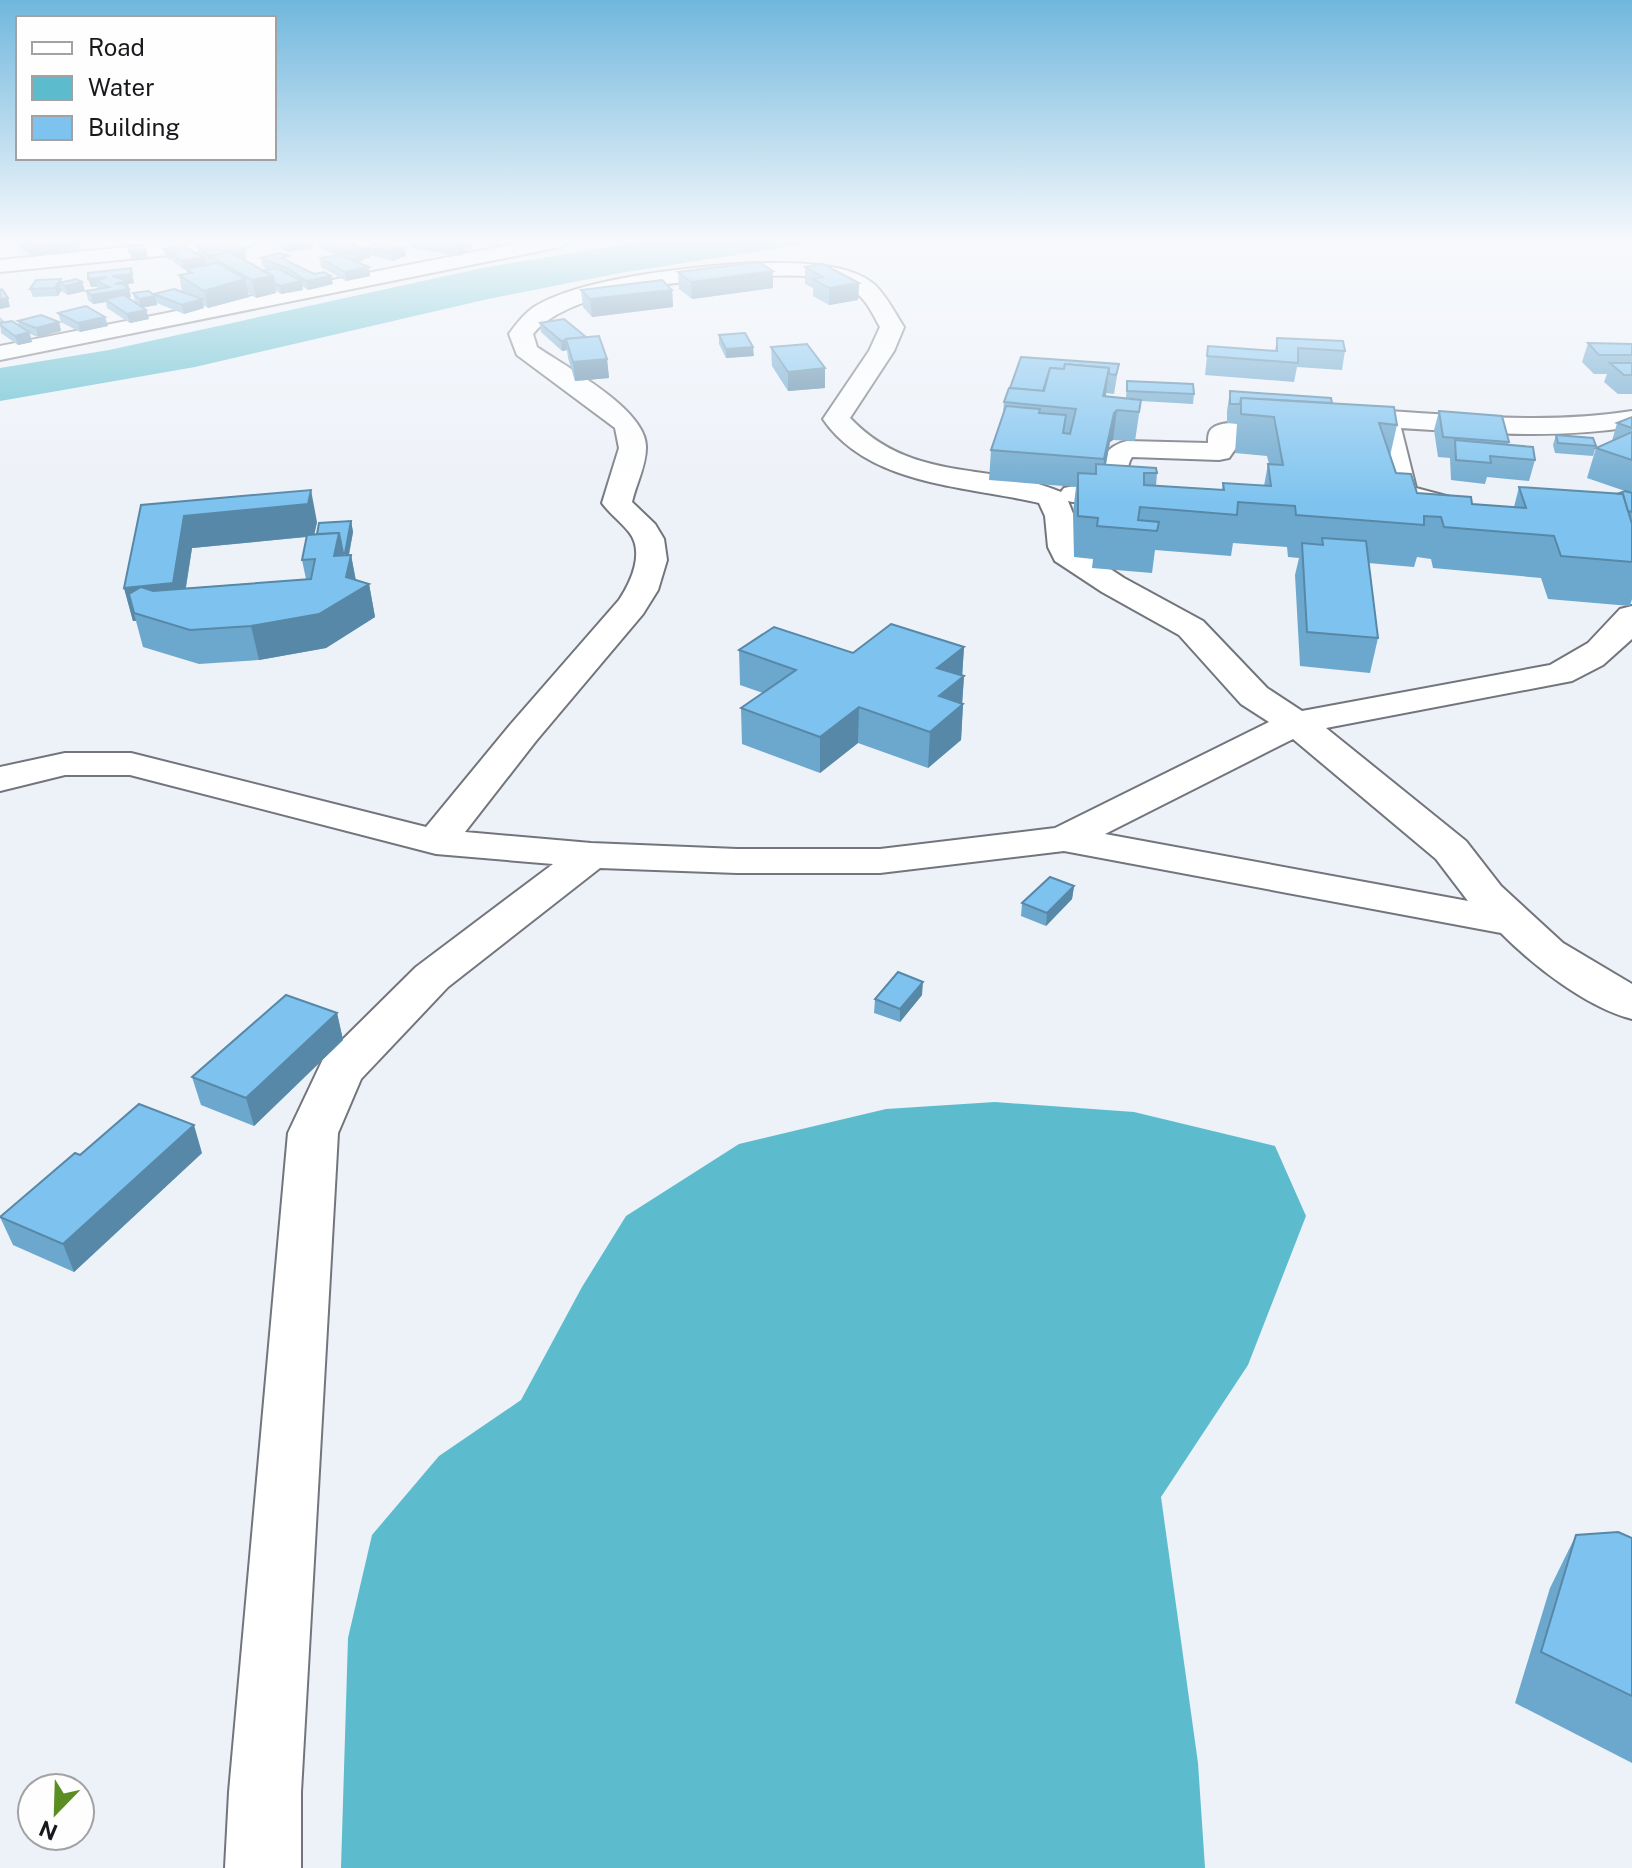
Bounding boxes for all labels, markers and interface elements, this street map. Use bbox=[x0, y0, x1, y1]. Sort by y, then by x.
legend bbox=[16, 16, 276, 160]
text: Road bbox=[88, 33, 145, 61]
text: Water bbox=[88, 73, 155, 101]
text: Building bbox=[88, 113, 180, 141]
north arrow bbox=[16, 1772, 96, 1852]
text: N bbox=[35, 1815, 61, 1846]

